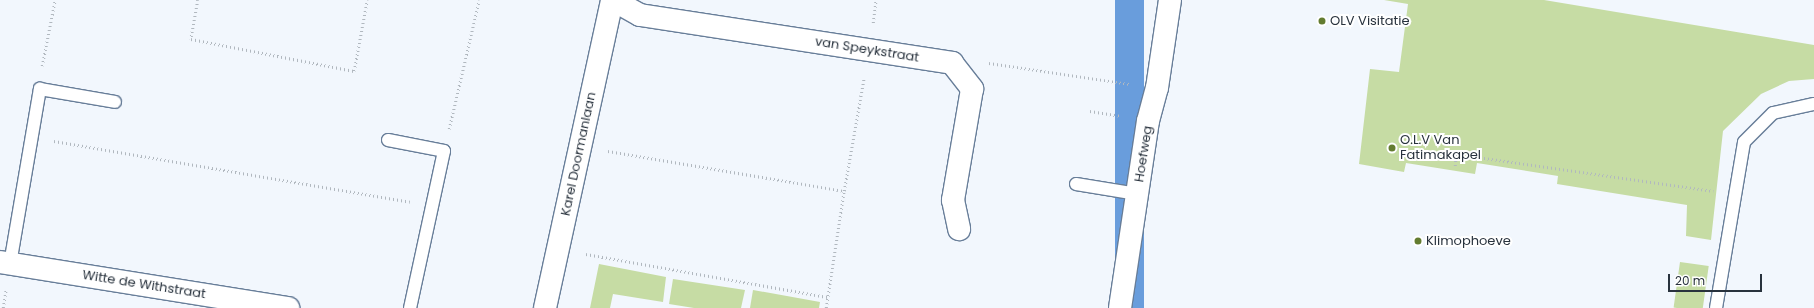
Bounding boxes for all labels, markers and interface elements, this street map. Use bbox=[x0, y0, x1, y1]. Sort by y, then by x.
place label: OLV Visitatie bbox=[1330, 13, 1410, 29]
marker: OLV Visitatie bbox=[1317, 16, 1327, 26]
street label: van Speykstraat bbox=[814, 34, 920, 66]
street label: Karel Doormanlaan bbox=[558, 91, 600, 217]
street label: Hoefweg bbox=[1132, 125, 1156, 183]
place label: O.L.V Van Fatimakapel bbox=[1400, 133, 1481, 164]
marker: O.L.V Van Fatimakapel bbox=[1387, 143, 1397, 153]
place label: Klimophoeve bbox=[1426, 233, 1511, 249]
marker: Klimophoeve bbox=[1413, 236, 1423, 246]
scale bar bbox=[1670, 266, 1764, 292]
street label: Witte de Withstraat bbox=[81, 268, 207, 302]
text: 20 m bbox=[1675, 272, 1705, 289]

